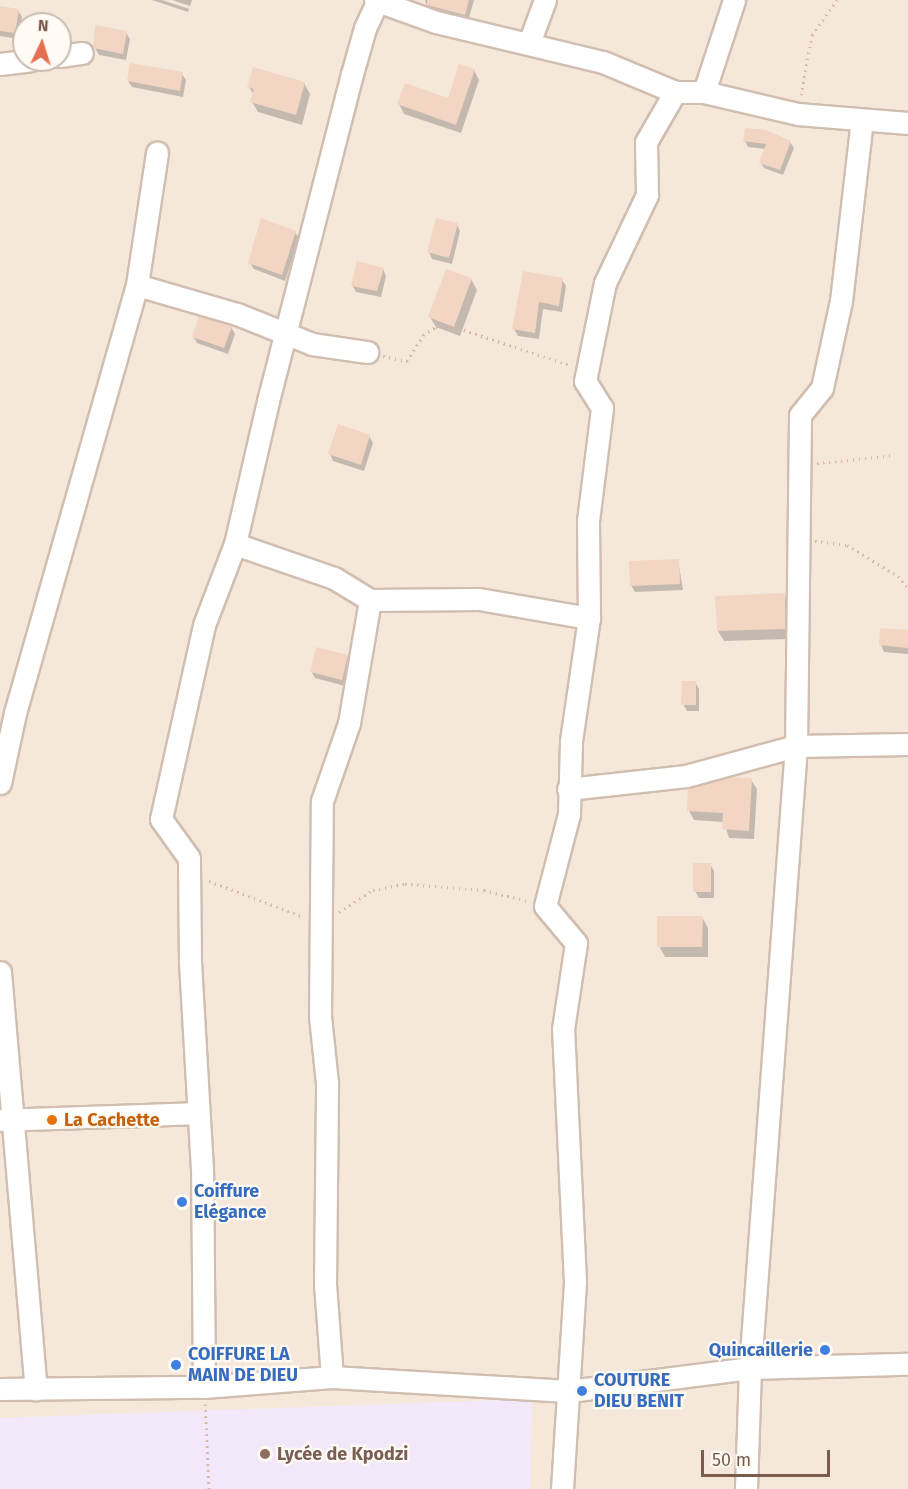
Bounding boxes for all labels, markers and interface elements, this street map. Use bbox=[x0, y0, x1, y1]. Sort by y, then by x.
north arrow bbox=[12, 12, 72, 72]
text: N bbox=[37, 16, 49, 35]
place label: La Cachette bbox=[64, 1109, 160, 1131]
marker: La Cachette bbox=[45, 1113, 59, 1127]
place label: Coiffure Elégance bbox=[194, 1181, 266, 1224]
marker: Coiffure Elégance bbox=[175, 1195, 189, 1209]
place label: Quincaillerie bbox=[709, 1339, 813, 1361]
marker: Quincaillerie bbox=[818, 1343, 832, 1357]
place label: COIFFURE LA MAIN DE DIEU bbox=[188, 1344, 298, 1386]
marker: COIFFURE LA MAIN DE DIEU bbox=[169, 1358, 183, 1372]
place label: COUTURE DIEU BENIT bbox=[594, 1370, 684, 1412]
marker: COUTURE DIEU BENIT bbox=[575, 1384, 589, 1398]
scale bar bbox=[704, 1438, 833, 1476]
place label: Lycée de Kpodzi bbox=[277, 1443, 408, 1465]
marker: Lycée de Kpodzi bbox=[258, 1447, 272, 1461]
text: 50 m bbox=[712, 1449, 751, 1471]

